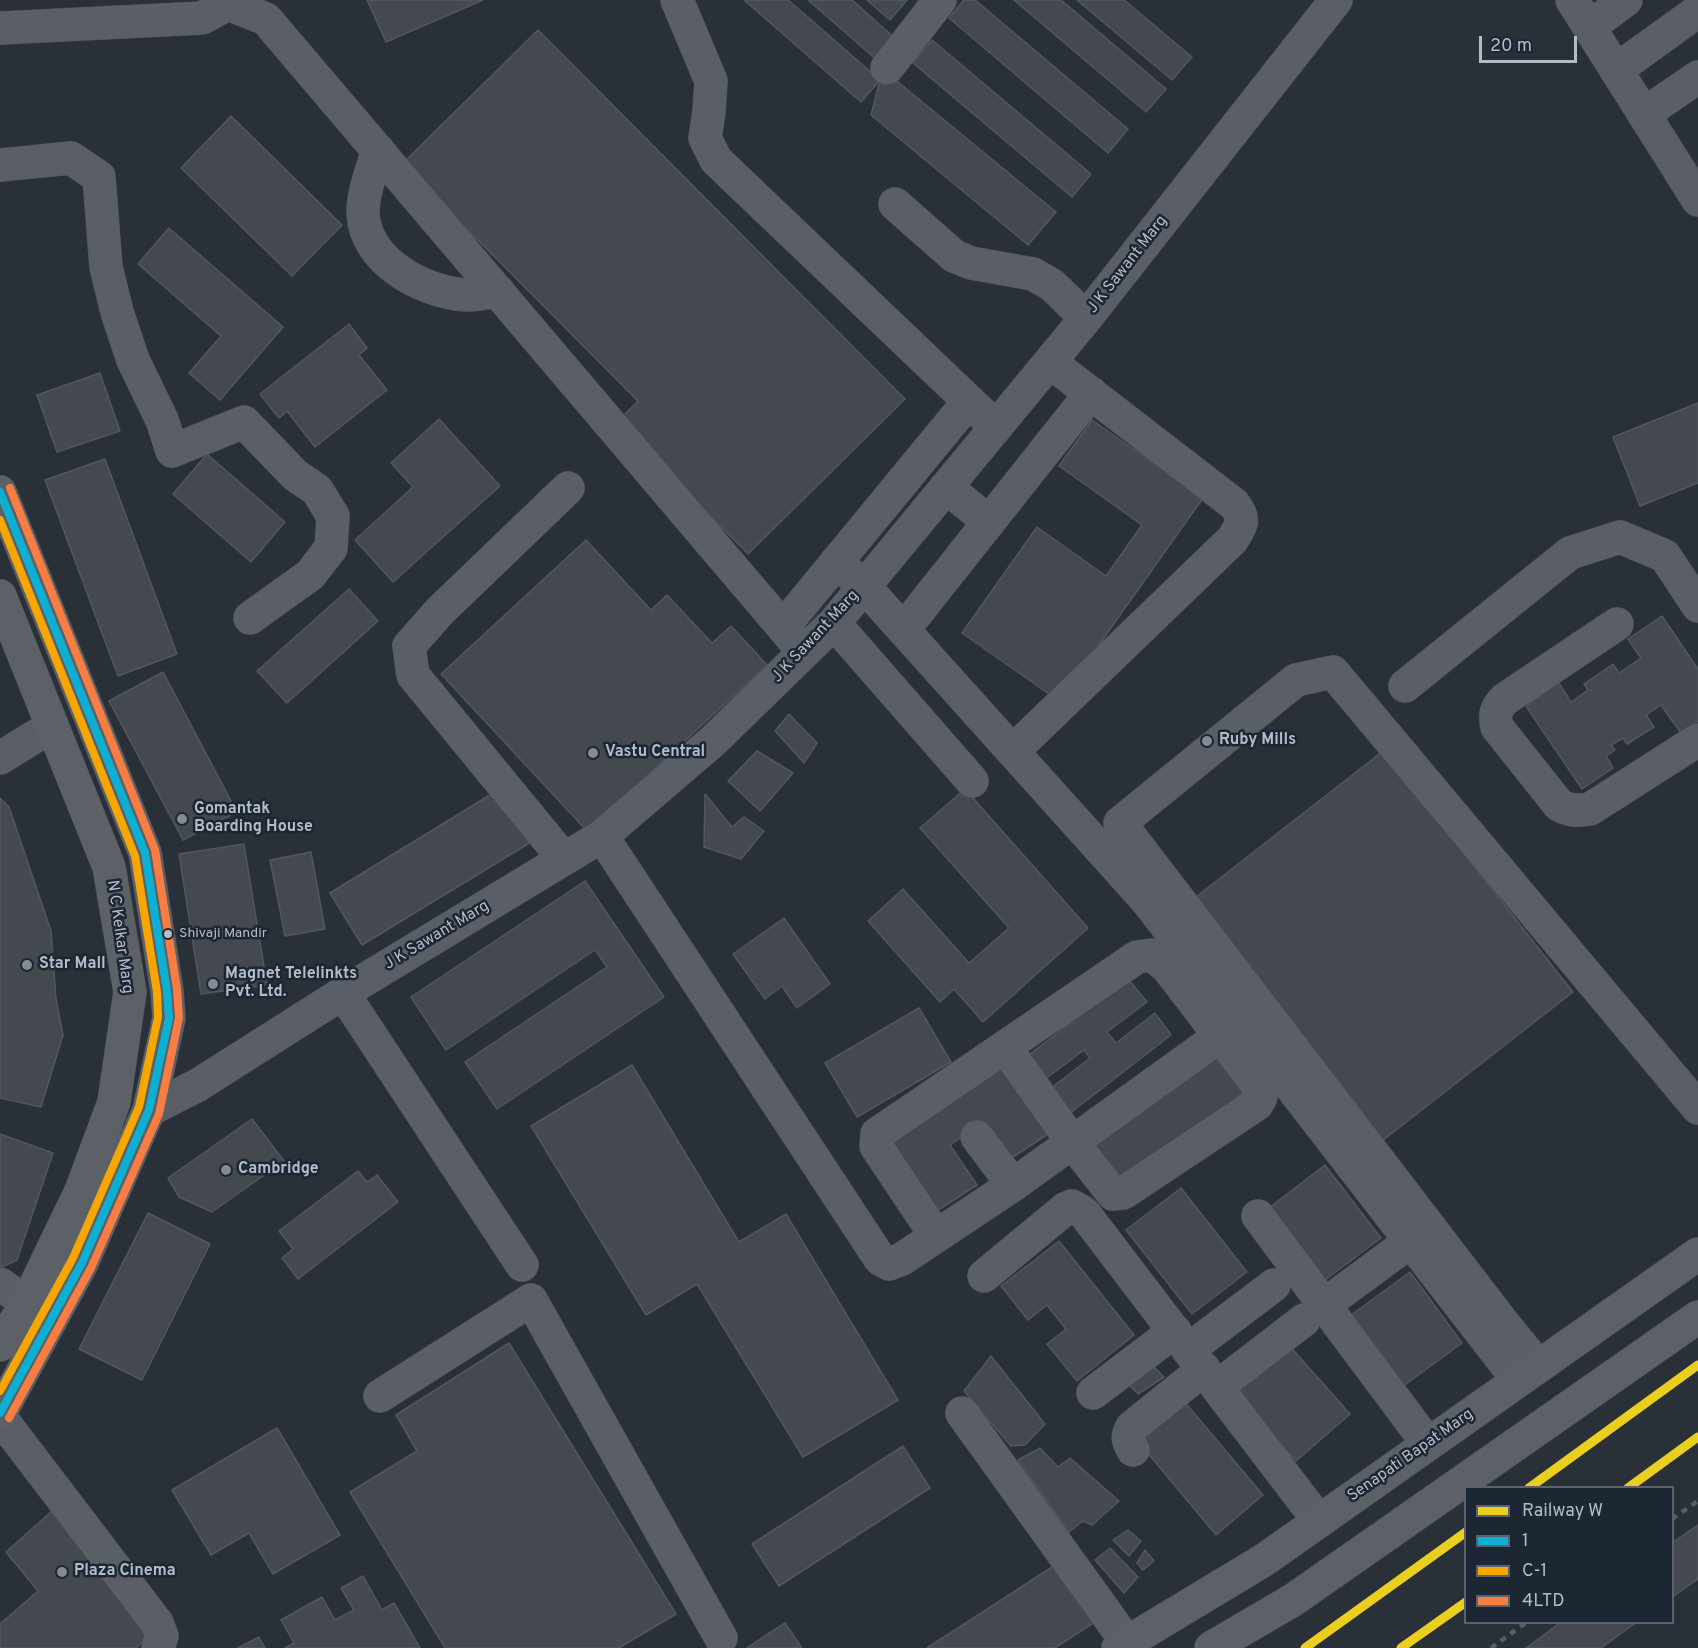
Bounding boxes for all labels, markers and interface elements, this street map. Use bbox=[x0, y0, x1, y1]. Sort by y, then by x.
scale bar bbox=[1482, 24, 1580, 62]
text: 20 m bbox=[1490, 35, 1532, 58]
street label: J K Sawant Marg bbox=[1084, 212, 1172, 318]
street label: J K Sawant Marg bbox=[768, 587, 864, 687]
place label: Ruby Mills bbox=[1219, 731, 1296, 751]
marker: Ruby Mills bbox=[1200, 734, 1214, 748]
place label: Vastu Central bbox=[605, 743, 705, 763]
marker: Vastu Central bbox=[586, 746, 600, 760]
place label: Gomantak Boarding House bbox=[194, 800, 313, 838]
marker: Gomantak Boarding House bbox=[175, 812, 189, 826]
street label: N C Kelkar Marg bbox=[102, 879, 136, 995]
street label: J K Sawant Marg bbox=[381, 897, 493, 975]
place label: Shivaji Mandir bbox=[179, 926, 267, 942]
marker: Shivaji Mandir bbox=[162, 928, 174, 940]
place label: Star Mall bbox=[39, 955, 106, 975]
marker: Star Mall bbox=[20, 958, 34, 972]
place label: Magnet Telelinkts Pvt. Ltd. bbox=[225, 965, 357, 1003]
marker: Magnet Telelinkts Pvt. Ltd. bbox=[206, 977, 220, 991]
place label: Cambridge bbox=[238, 1160, 319, 1180]
marker: Cambridge bbox=[219, 1163, 233, 1177]
street label: Senapati Bapat Marg bbox=[1344, 1405, 1478, 1507]
legend bbox=[1464, 1486, 1674, 1624]
text: Railway W bbox=[1522, 1500, 1603, 1523]
text: 1 bbox=[1522, 1530, 1529, 1553]
text: C-1 bbox=[1522, 1560, 1547, 1583]
place label: Plaza Cinema bbox=[74, 1562, 176, 1582]
marker: Plaza Cinema bbox=[55, 1565, 69, 1579]
text: 4LTD bbox=[1522, 1590, 1565, 1613]

